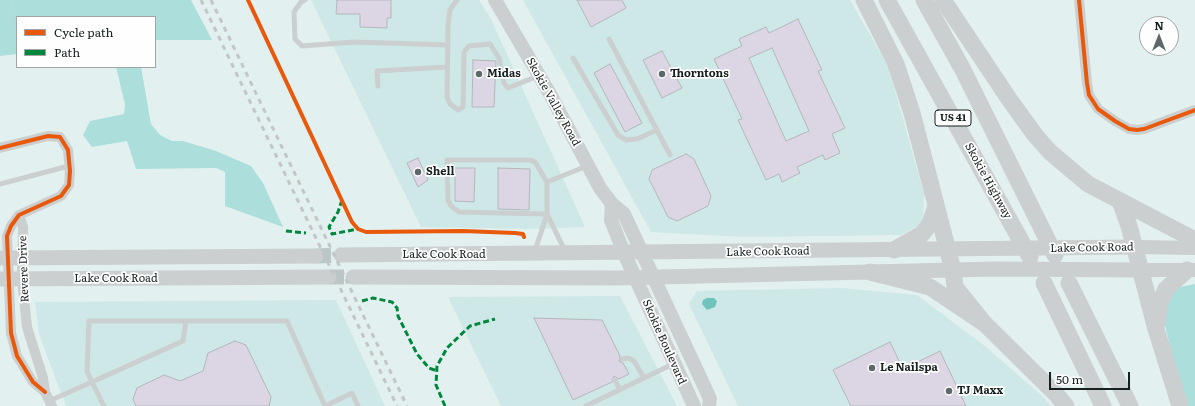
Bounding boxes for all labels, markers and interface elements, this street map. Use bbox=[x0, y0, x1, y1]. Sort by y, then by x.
legend bbox=[16, 16, 156, 68]
north arrow bbox=[1139, 16, 1179, 56]
text: N bbox=[1154, 17, 1164, 33]
text: Cycle path bbox=[54, 23, 114, 41]
text: Path bbox=[54, 43, 80, 61]
street label: Skokie Valley Road bbox=[523, 55, 583, 149]
place label: Midas bbox=[487, 67, 521, 81]
place label: Thorntons bbox=[670, 67, 729, 81]
marker: Midas bbox=[474, 69, 484, 79]
marker: Thorntons bbox=[657, 69, 667, 79]
road number: US 41 bbox=[935, 110, 971, 126]
street label: Skokie Highway bbox=[962, 141, 1014, 221]
place label: Shell bbox=[426, 165, 454, 179]
marker: Shell bbox=[413, 167, 423, 177]
street label: Revere Drive bbox=[16, 235, 32, 303]
street label: Lake Cook Road bbox=[1050, 241, 1134, 255]
street label: Lake Cook Road bbox=[726, 245, 810, 259]
street label: Lake Cook Road bbox=[402, 248, 486, 262]
street label: Lake Cook Road bbox=[74, 272, 158, 286]
street label: Skokie Boulevard bbox=[639, 298, 689, 386]
place label: Le Nailspa bbox=[880, 361, 938, 375]
marker: Le Nailspa bbox=[867, 363, 877, 373]
scale bar bbox=[1051, 364, 1132, 390]
text: 50 m bbox=[1056, 370, 1083, 388]
place label: TJ Maxx bbox=[957, 384, 1003, 398]
marker: TJ Maxx bbox=[944, 386, 954, 396]

